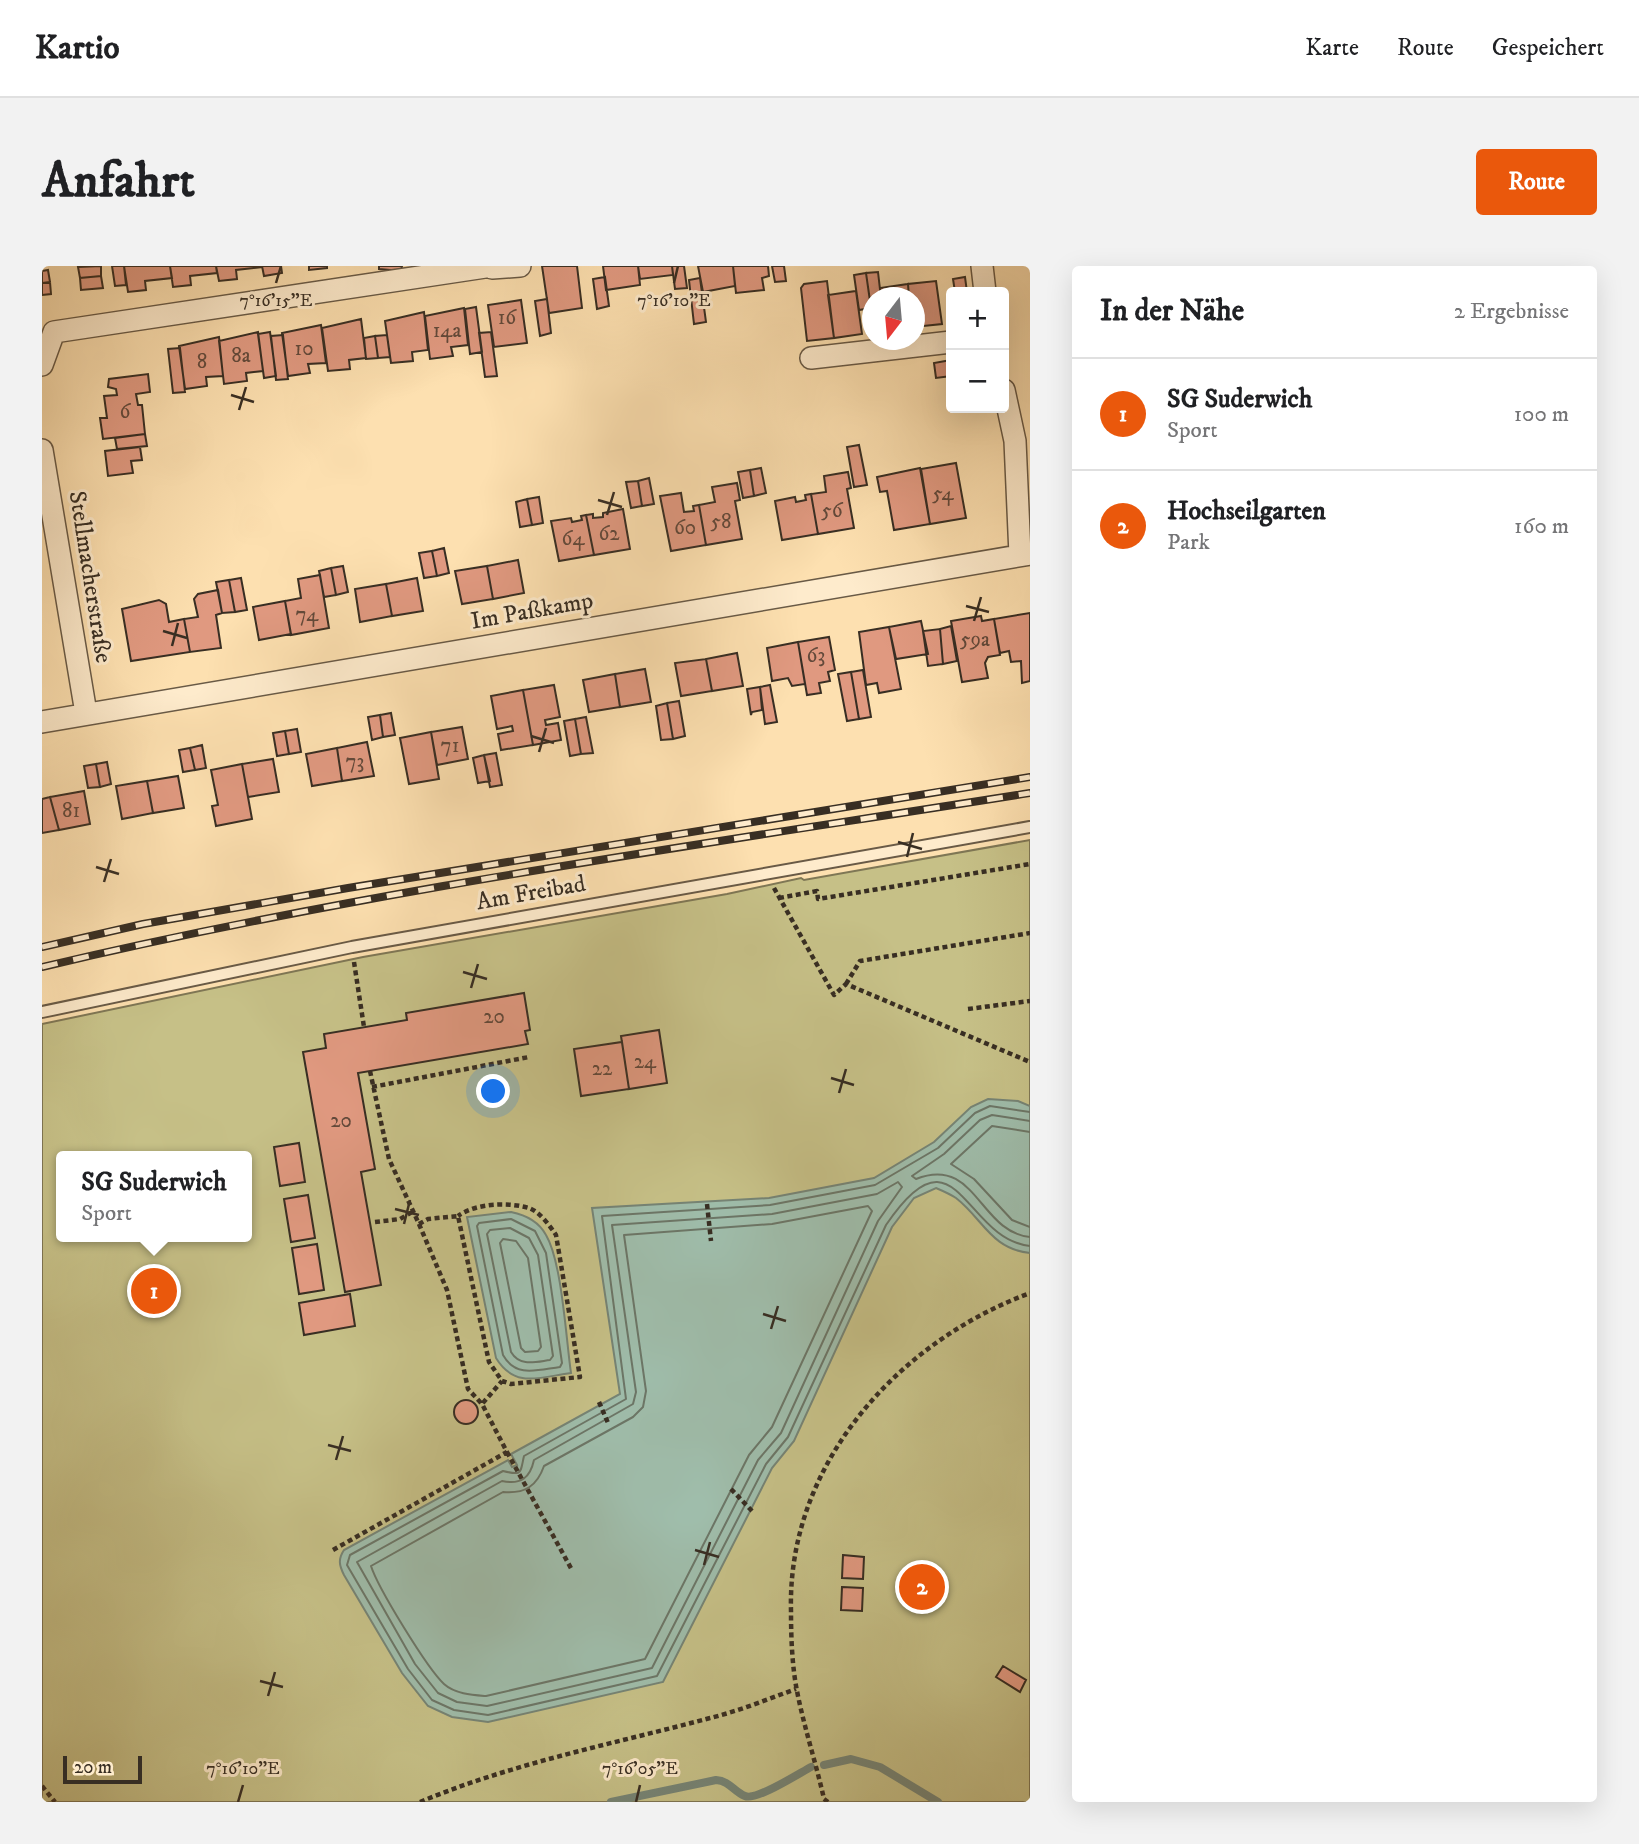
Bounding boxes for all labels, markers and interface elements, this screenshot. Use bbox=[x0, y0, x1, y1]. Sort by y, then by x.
text: Kartio bbox=[35, 28, 120, 69]
text: Karte bbox=[1305, 33, 1359, 63]
text: Route bbox=[1397, 33, 1454, 63]
text: Gespeichert bbox=[1492, 33, 1604, 63]
button: Route bbox=[1476, 149, 1597, 215]
text: Anfahrt bbox=[42, 151, 195, 213]
north arrow bbox=[862, 287, 925, 350]
map controls bbox=[946, 287, 1009, 413]
button: + bbox=[946, 287, 1009, 350]
text: 7°16'15"E bbox=[240, 290, 313, 312]
text: 7°16'10"E bbox=[637, 290, 711, 312]
text: In der Nähe bbox=[1100, 293, 1244, 330]
text: 2 Ergebnisse bbox=[1454, 297, 1569, 326]
house number: 16 bbox=[498, 305, 517, 331]
house number: 14a bbox=[433, 318, 461, 344]
house number: 10 bbox=[295, 336, 313, 362]
house number: 8a bbox=[231, 343, 251, 369]
house number: 8 bbox=[197, 349, 207, 375]
button: − bbox=[946, 350, 1009, 413]
text: SG Suderwich bbox=[1167, 383, 1312, 416]
house number: 6 bbox=[120, 399, 132, 425]
text: 1 bbox=[1119, 400, 1127, 429]
text: 100 m bbox=[1514, 400, 1569, 429]
text: Sport bbox=[1167, 416, 1218, 445]
house number: 54 bbox=[932, 481, 955, 507]
street label: Stellmacherstraße bbox=[62, 489, 118, 665]
text: Hochseilgarten bbox=[1167, 495, 1326, 528]
house number: 56 bbox=[821, 498, 844, 524]
house number: 58 bbox=[711, 509, 731, 535]
text: 2 bbox=[1117, 512, 1129, 541]
text: 160 m bbox=[1514, 512, 1569, 541]
house number: 60 bbox=[674, 515, 696, 541]
house number: 62 bbox=[598, 521, 620, 547]
house number: 64 bbox=[561, 526, 585, 552]
text: Park bbox=[1167, 528, 1210, 557]
street label: Im Paßkamp bbox=[468, 585, 596, 637]
house number: 74 bbox=[296, 602, 319, 628]
house number: 59a bbox=[960, 627, 990, 653]
house number: 63 bbox=[807, 643, 825, 669]
house number: 71 bbox=[441, 733, 459, 759]
house number: 73 bbox=[346, 749, 364, 775]
house number: 81 bbox=[62, 798, 80, 824]
street label: Am Freibad bbox=[474, 869, 588, 917]
house number: 20 bbox=[483, 1004, 505, 1030]
house number: 24 bbox=[634, 1049, 657, 1075]
house number: 22 bbox=[592, 1056, 613, 1082]
your location bbox=[476, 1074, 510, 1108]
house number: 20 bbox=[330, 1108, 352, 1134]
popup bbox=[56, 1151, 252, 1242]
text: SG Suderwich bbox=[81, 1166, 227, 1199]
text: Sport bbox=[81, 1199, 132, 1228]
pin: 1 bbox=[131, 1265, 177, 1317]
pin: 2 bbox=[899, 1561, 945, 1613]
scale bar bbox=[63, 1753, 142, 1785]
text: 20 m bbox=[74, 1756, 112, 1779]
text: 7°16'10"E bbox=[206, 1758, 280, 1780]
text: 7°16'05"E bbox=[602, 1758, 678, 1780]

